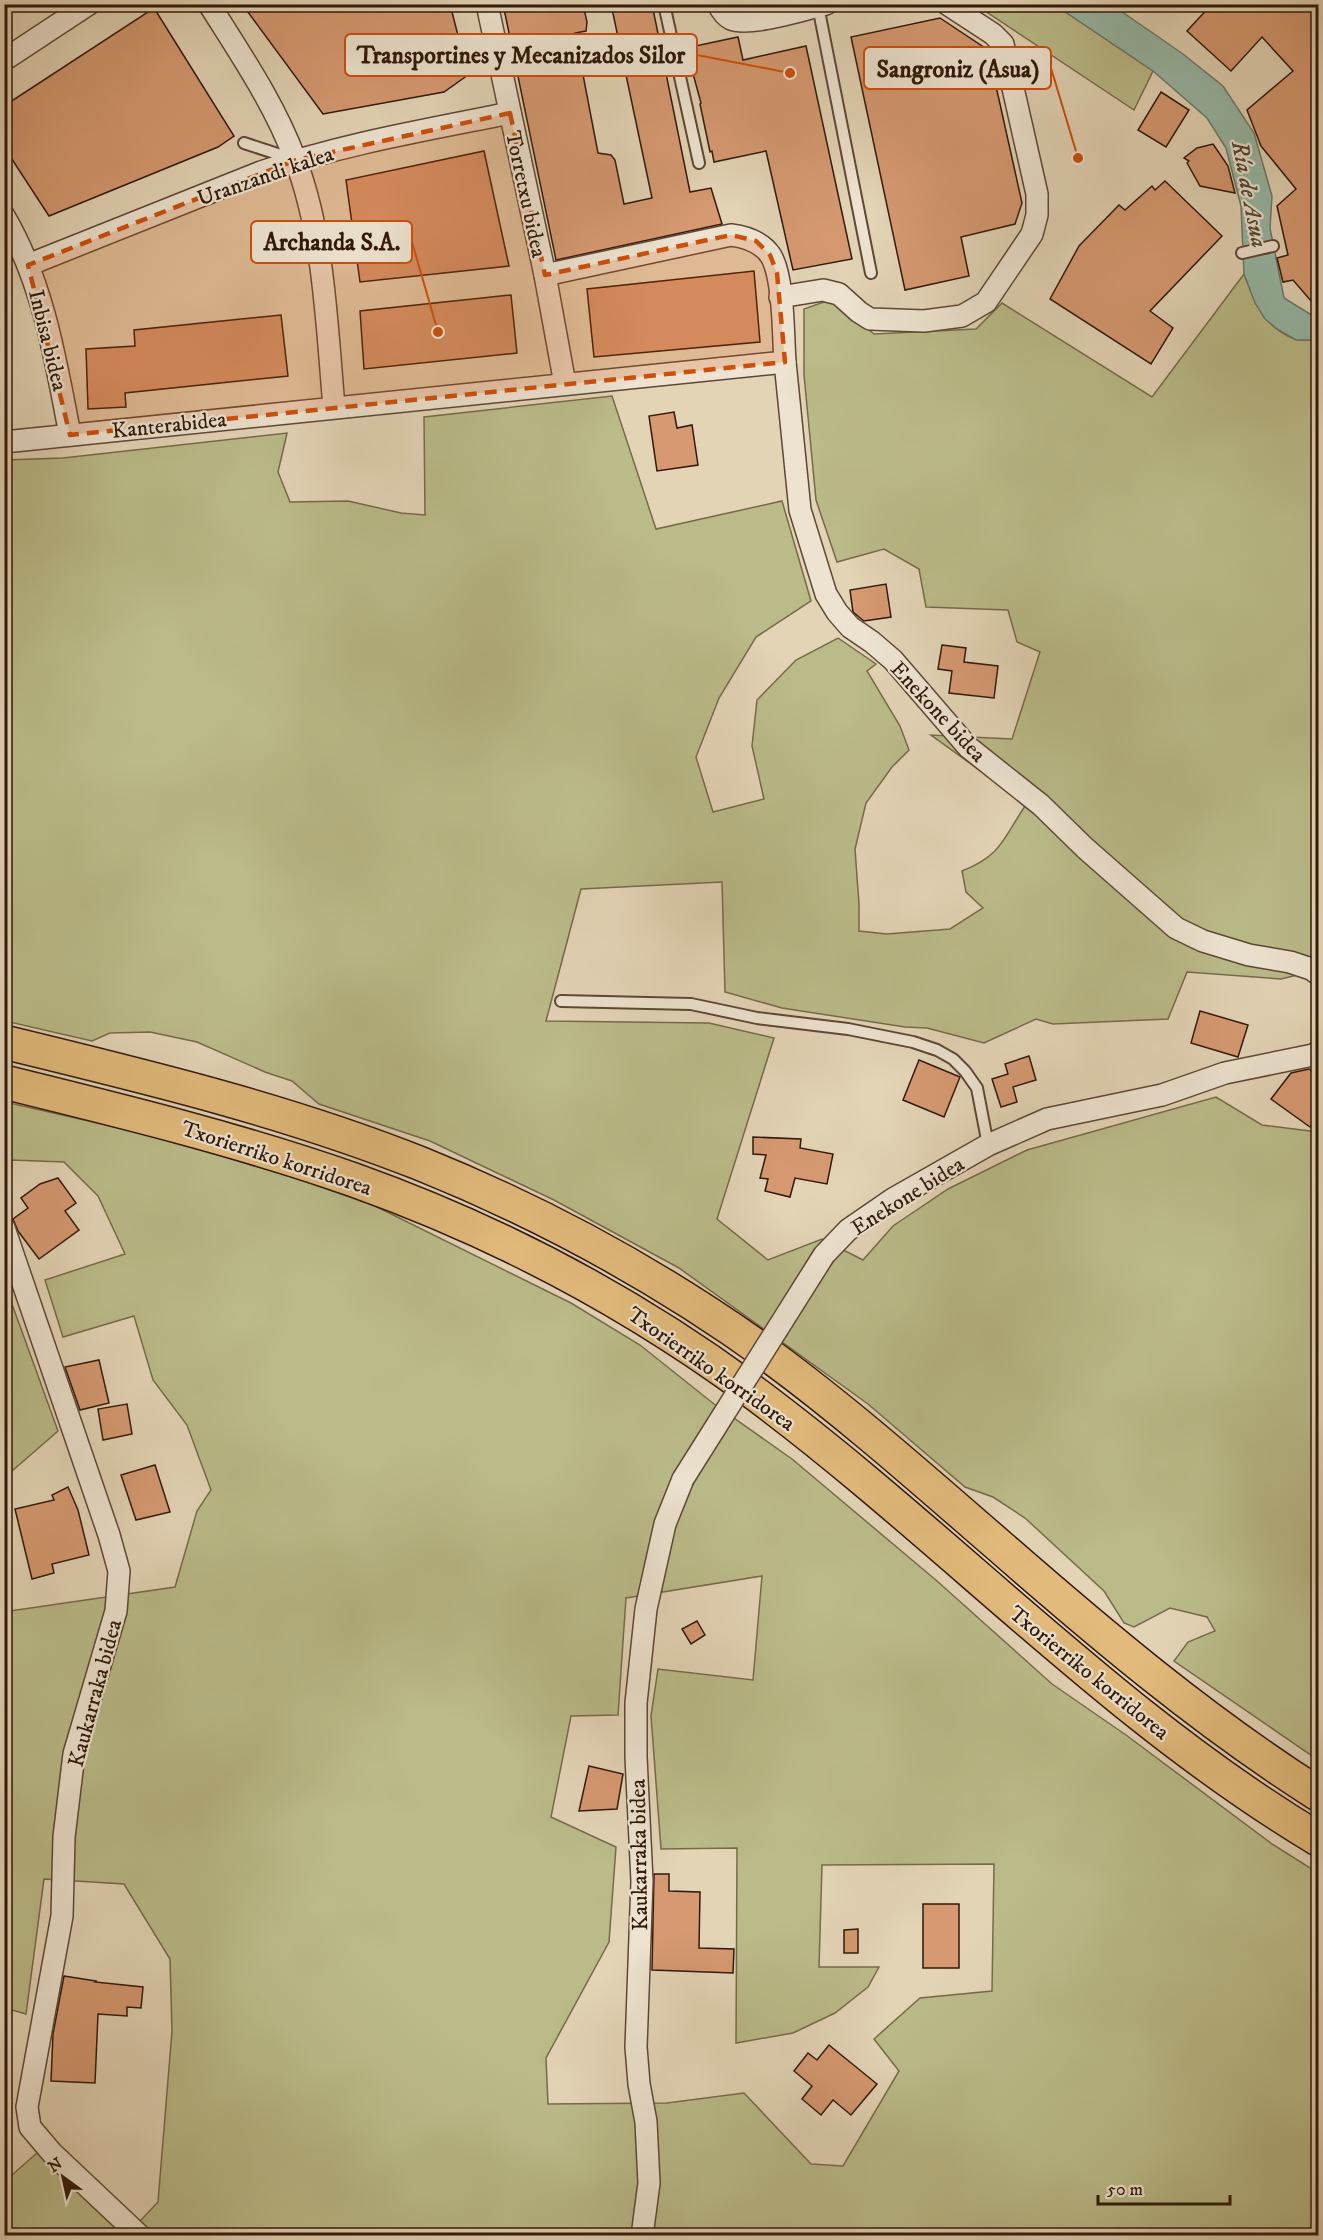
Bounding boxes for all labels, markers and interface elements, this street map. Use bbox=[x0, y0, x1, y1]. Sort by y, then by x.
callout: Transportines y Mecanizados Silor bbox=[345, 34, 697, 76]
text: Transportines y Mecanizados Silor bbox=[356, 41, 686, 71]
callout: Sangroniz (Asua) bbox=[864, 47, 1051, 89]
text: Sangroniz (Asua) bbox=[877, 55, 1039, 85]
street label: Torretxu bidea bbox=[499, 128, 552, 261]
water label: Ría de Asua bbox=[1224, 137, 1274, 250]
street label: Uranzandi kalea bbox=[194, 140, 338, 212]
callout: Archanda S.A. bbox=[251, 221, 412, 263]
text: Archanda S.A. bbox=[262, 228, 401, 258]
street label: Inbisa bidea bbox=[22, 287, 73, 394]
street label: Kanterabidea bbox=[110, 406, 229, 445]
street label: Enekone bidea bbox=[884, 656, 992, 769]
street label: Txorierriko korridorea bbox=[178, 1115, 376, 1202]
street label: Enekone bidea bbox=[846, 1151, 970, 1242]
street label: Txorierriko korridorea bbox=[622, 1301, 801, 1438]
street label: Txorierriko korridorea bbox=[1003, 1600, 1175, 1747]
street label: Kaukarraka bidea bbox=[63, 1616, 128, 1770]
street label: Kaukarraka bidea bbox=[625, 1778, 654, 1931]
north arrow bbox=[33, 2147, 93, 2207]
text: N bbox=[44, 2153, 66, 2177]
scale bar bbox=[1098, 2168, 1230, 2206]
text: 50 m bbox=[1107, 2179, 1143, 2201]

